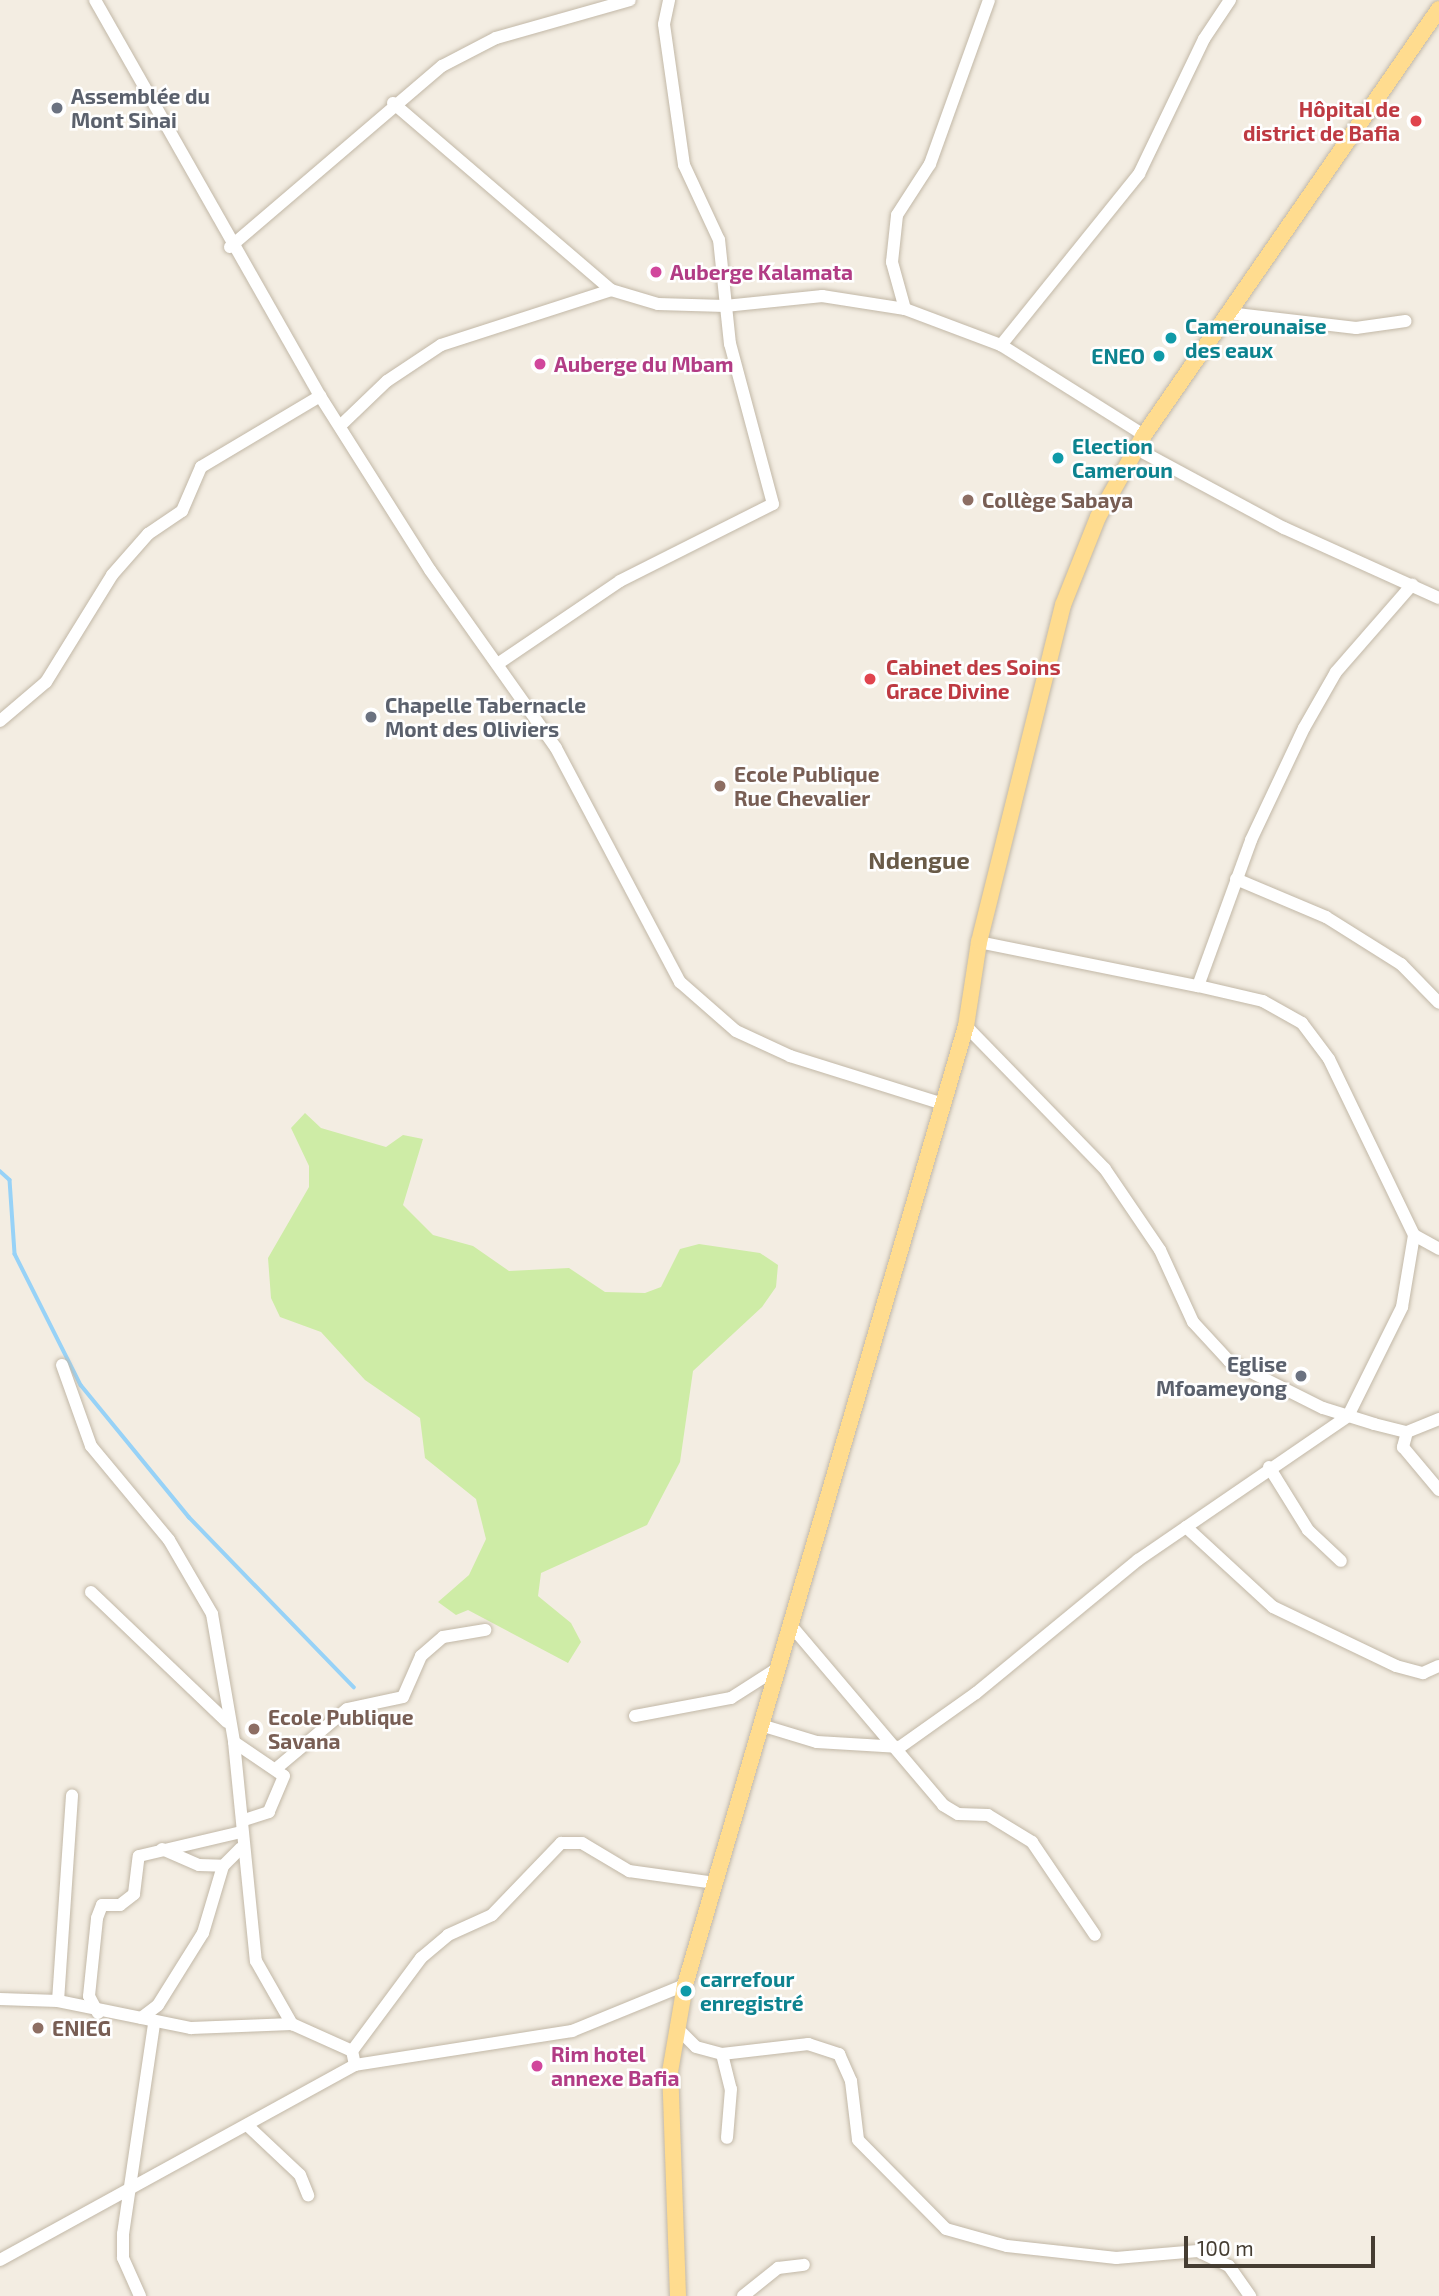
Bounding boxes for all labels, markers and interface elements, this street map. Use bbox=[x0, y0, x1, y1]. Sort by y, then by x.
place label: Assemblée du Mont Sinai bbox=[71, 83, 210, 133]
place label: Hôpital de district de Bafia bbox=[1243, 96, 1400, 146]
marker: Assemblée du Mont Sinai bbox=[49, 100, 65, 116]
marker: Hôpital de district de Bafia bbox=[1406, 111, 1426, 131]
place label: Auberge Kalamata bbox=[670, 259, 853, 285]
marker: Auberge Kalamata bbox=[648, 264, 664, 280]
place label: Camerounaise des eaux bbox=[1185, 313, 1327, 363]
marker: Camerounaise des eaux bbox=[1163, 330, 1179, 346]
place label: ENEO bbox=[1091, 343, 1145, 369]
marker: ENEO bbox=[1151, 348, 1167, 364]
place label: Auberge du Mbam bbox=[554, 351, 734, 377]
marker: Auberge du Mbam bbox=[532, 356, 548, 372]
place label: Election Cameroun bbox=[1072, 433, 1173, 483]
marker: Election Cameroun bbox=[1050, 450, 1066, 466]
place label: Collège Sabaya bbox=[982, 487, 1133, 513]
marker: Collège Sabaya bbox=[960, 492, 976, 508]
place label: Cabinet des Soins Grace Divine bbox=[886, 654, 1061, 704]
marker: Cabinet des Soins Grace Divine bbox=[860, 669, 880, 689]
place label: Chapelle Tabernacle Mont des Oliviers bbox=[385, 692, 587, 742]
marker: Chapelle Tabernacle Mont des Oliviers bbox=[363, 709, 379, 725]
place label: Ecole Publique Rue Chevalier bbox=[734, 761, 880, 811]
marker: Ecole Publique Rue Chevalier bbox=[712, 778, 728, 794]
district label: Ndengue bbox=[868, 846, 970, 874]
place label: Eglise Mfoameyong bbox=[1156, 1351, 1287, 1401]
marker: Eglise Mfoameyong bbox=[1293, 1368, 1309, 1384]
place label: Ecole Publique Savana bbox=[268, 1704, 414, 1754]
marker: Ecole Publique Savana bbox=[246, 1721, 262, 1737]
place label: carrefour enregistré bbox=[700, 1966, 803, 2016]
marker: carrefour enregistré bbox=[678, 1983, 694, 1999]
place label: ENIEG bbox=[52, 2015, 111, 2041]
marker: ENIEG bbox=[30, 2020, 46, 2036]
place label: Rim hotel annexe Bafia bbox=[551, 2041, 679, 2091]
marker: Rim hotel annexe Bafia bbox=[529, 2058, 545, 2074]
scale bar bbox=[1187, 2222, 1378, 2266]
text: 100 m bbox=[1197, 2235, 1254, 2260]

